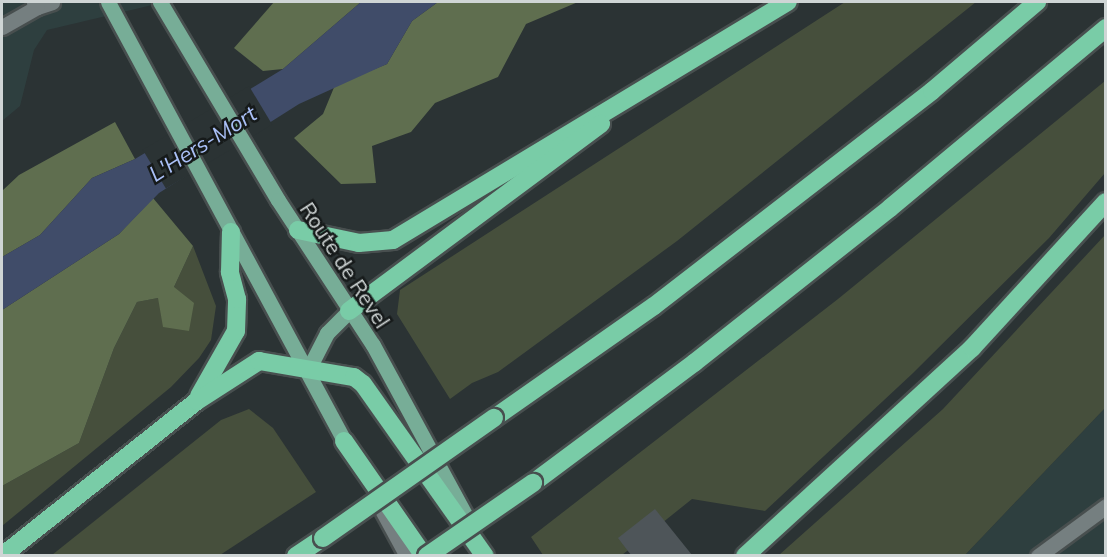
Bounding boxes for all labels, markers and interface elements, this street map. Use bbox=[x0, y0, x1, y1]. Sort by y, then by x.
water label: L'Hers-Mort bbox=[144, 101, 262, 187]
street label: Route de Revel bbox=[295, 197, 395, 333]

